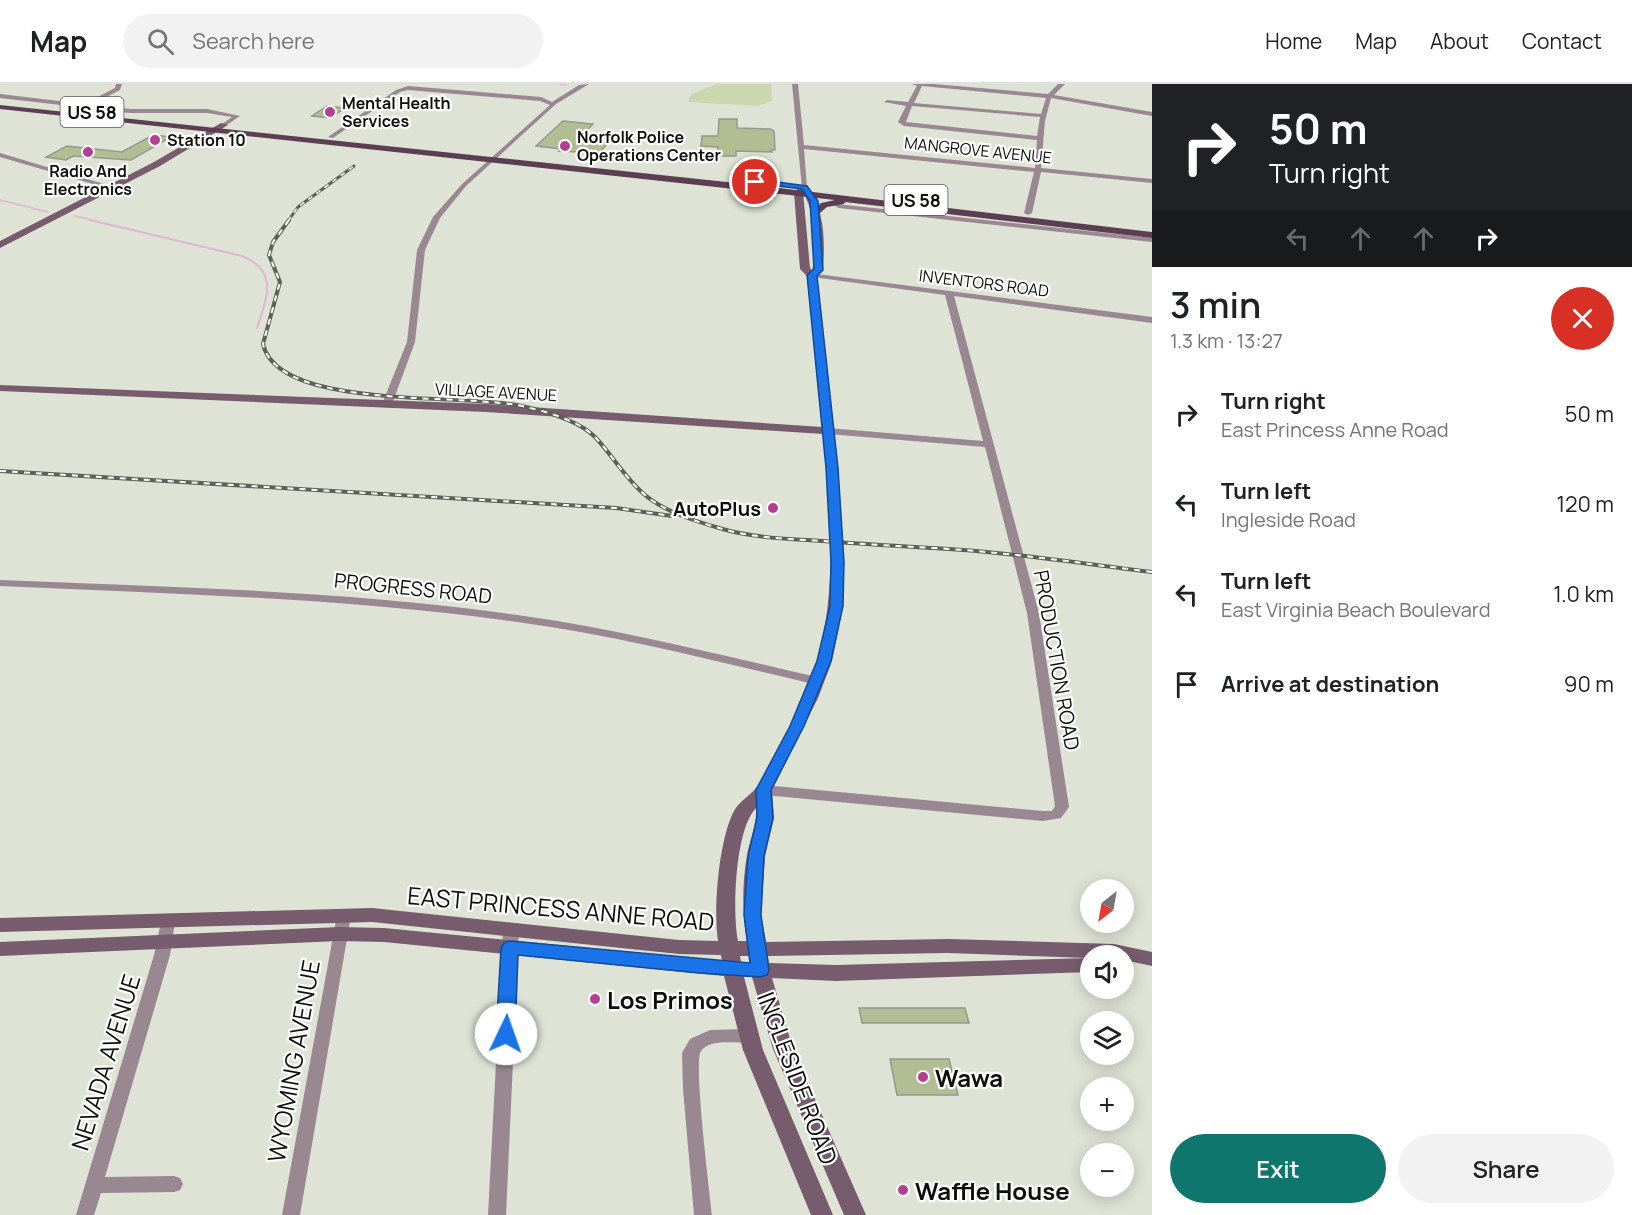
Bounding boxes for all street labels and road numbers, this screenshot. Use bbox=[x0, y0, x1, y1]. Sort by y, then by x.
road number: US 58 bbox=[60, 97, 124, 127]
street label: MANGROVE AVENUE bbox=[903, 131, 1053, 169]
road number: US 58 bbox=[884, 185, 948, 215]
street label: INVENTORS ROAD bbox=[918, 264, 1051, 302]
street label: VILLAGE AVENUE bbox=[434, 378, 558, 406]
street label: PROGRESS ROAD bbox=[333, 566, 493, 610]
street label: PRODUCTION ROAD bbox=[1028, 568, 1086, 752]
street label: EAST PRINCESS ANNE ROAD bbox=[406, 878, 716, 938]
street label: WYOMING AVENUE bbox=[259, 957, 327, 1165]
street label: NEVADA AVENUE bbox=[63, 970, 147, 1154]
street label: INGLESIDE ROAD bbox=[750, 987, 846, 1169]

